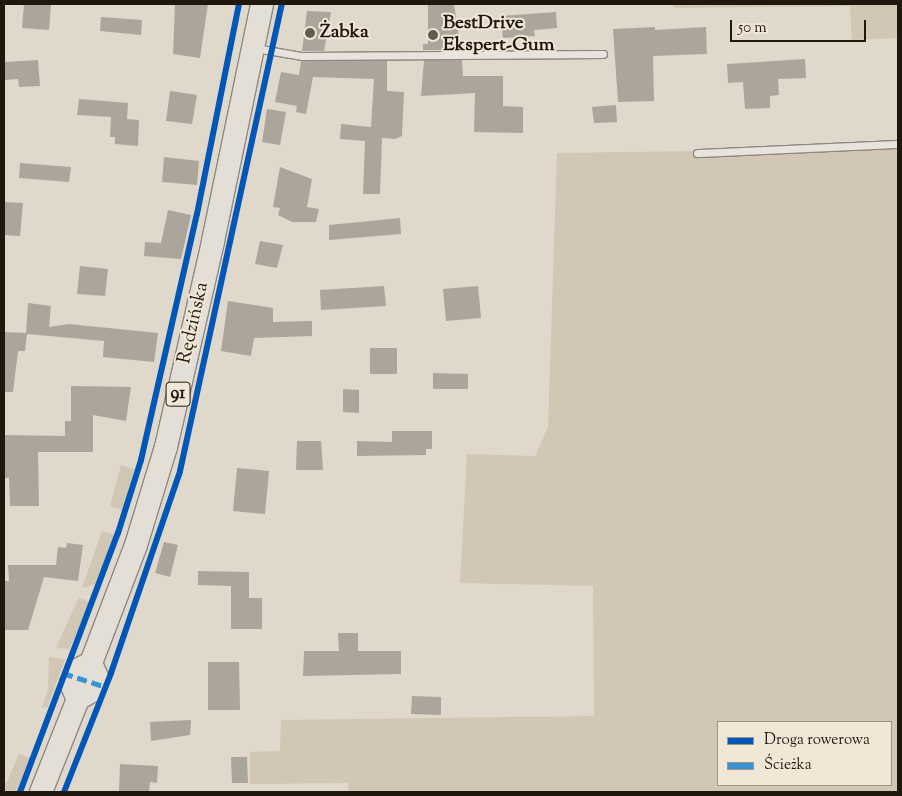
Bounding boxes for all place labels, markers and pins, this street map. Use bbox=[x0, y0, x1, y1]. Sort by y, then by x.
place label: BestDrive Ekspert-Gum bbox=[443, 13, 554, 57]
place label: Żabka bbox=[320, 22, 369, 44]
marker: Żabka bbox=[304, 27, 316, 39]
marker: BestDrive Ekspert-Gum bbox=[427, 29, 439, 41]

